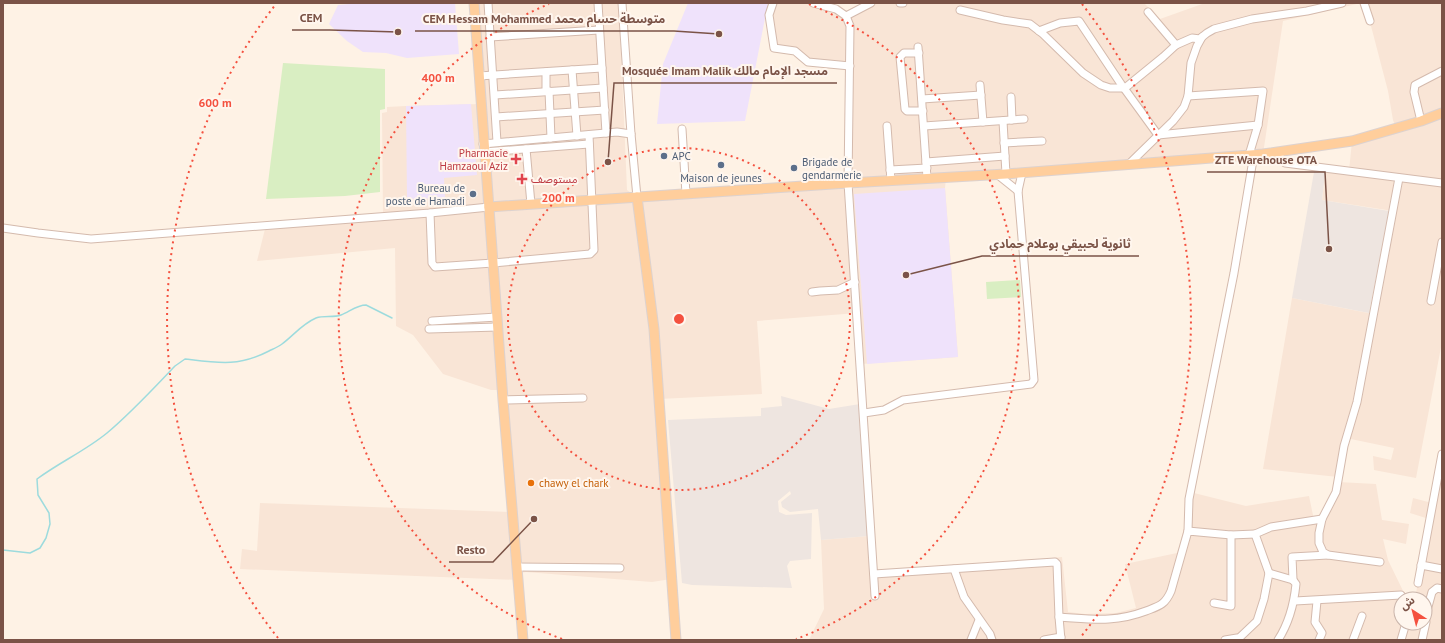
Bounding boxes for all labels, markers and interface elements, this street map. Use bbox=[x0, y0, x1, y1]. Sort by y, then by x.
callout: CEM bbox=[292, 6, 330, 30]
callout: CEM Hessam Mohammed متوسطة حسام محمد bbox=[415, 7, 674, 31]
text: CEM bbox=[300, 10, 322, 25]
text: CEM Hessam Mohammed متوسطة حسام محمد bbox=[423, 11, 665, 28]
callout: Mosquée Imam Malik مسجد الإمام مالك bbox=[614, 59, 837, 83]
text: Mosquée Imam Malik مسجد الإمام مالك bbox=[622, 63, 828, 80]
text: 400 m bbox=[421, 70, 455, 85]
text: 600 m bbox=[198, 95, 232, 110]
place label: Pharmacie Hamzaoui Aziz bbox=[440, 146, 508, 173]
callout: ZTE Warehouse OTA bbox=[1207, 148, 1325, 172]
place label: APC bbox=[672, 149, 691, 163]
marker: APC bbox=[659, 151, 669, 161]
text: ZTE Warehouse OTA bbox=[1215, 152, 1318, 167]
marker: Pharmacie Hamzaoui Aziz bbox=[511, 154, 521, 164]
place label: Brigade de gendarmerie bbox=[802, 155, 862, 182]
marker: Maison de jeunes bbox=[716, 160, 726, 170]
marker: Brigade de gendarmerie bbox=[789, 163, 799, 173]
place label: Maison de jeunes bbox=[680, 171, 762, 185]
place label: مستوصف bbox=[531, 172, 578, 186]
marker: مستوصف bbox=[516, 173, 528, 185]
place label: Bureau de poste de Hamadi bbox=[386, 181, 465, 208]
marker: Bureau de poste de Hamadi bbox=[468, 189, 478, 199]
text: 200 m bbox=[541, 190, 575, 205]
callout: ثانوية لحبيقي بوعلام حمادي bbox=[982, 232, 1139, 256]
text: ثانوية لحبيقي بوعلام حمادي bbox=[989, 236, 1131, 254]
centre of rings bbox=[672, 312, 686, 326]
place label: chawy el chark bbox=[539, 476, 609, 490]
marker: chawy el chark bbox=[526, 478, 536, 488]
callout: Resto bbox=[449, 538, 493, 562]
text: Resto bbox=[457, 542, 486, 557]
north arrow bbox=[1393, 591, 1433, 631]
text: ش bbox=[1397, 593, 1417, 613]

